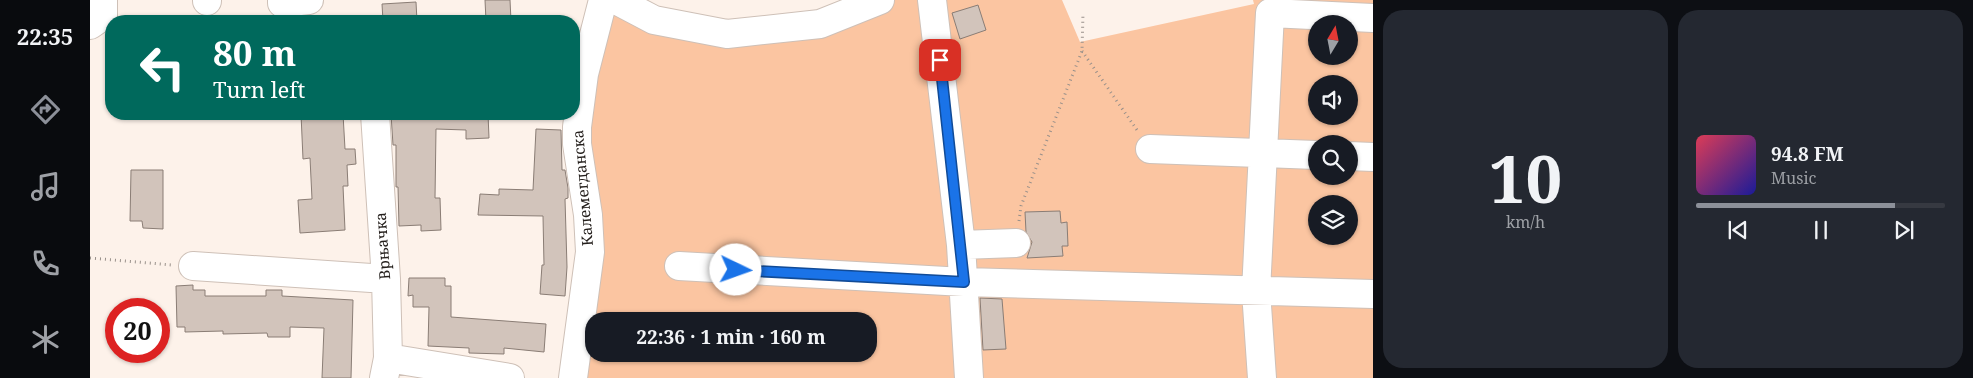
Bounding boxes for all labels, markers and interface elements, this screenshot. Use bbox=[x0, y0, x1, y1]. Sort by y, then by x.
north arrow bbox=[1308, 15, 1358, 65]
map controls bbox=[1308, 15, 1358, 245]
text: 22:35 bbox=[17, 21, 73, 51]
text: 80 m bbox=[213, 29, 296, 76]
icon: left bbox=[130, 35, 195, 100]
pin bbox=[919, 39, 961, 81]
icon: arrive bbox=[926, 46, 954, 74]
text: Turn left bbox=[213, 74, 305, 104]
button: sound bbox=[1308, 75, 1358, 125]
icon: directions bbox=[28, 92, 63, 127]
street label: Калемегданска bbox=[567, 129, 597, 247]
text: 10 bbox=[1489, 134, 1562, 222]
button: search bbox=[1308, 135, 1358, 185]
text: 94.8 FM bbox=[1771, 141, 1844, 167]
text: Music bbox=[1771, 167, 1816, 189]
icon: music bbox=[28, 169, 63, 204]
button: layers bbox=[1308, 195, 1358, 245]
text: km/h bbox=[1506, 211, 1545, 233]
street label: Врњачка bbox=[370, 212, 394, 280]
icon: previous bbox=[1724, 216, 1752, 244]
icon: pause bbox=[1807, 216, 1835, 244]
icon: next bbox=[1890, 216, 1918, 244]
position arrow bbox=[709, 243, 761, 295]
icon: phone bbox=[28, 246, 63, 281]
speed limit sign: 20 bbox=[105, 298, 170, 363]
icon: climate bbox=[28, 322, 63, 357]
text: 22:36 · 1 min · 160 m bbox=[636, 324, 826, 350]

